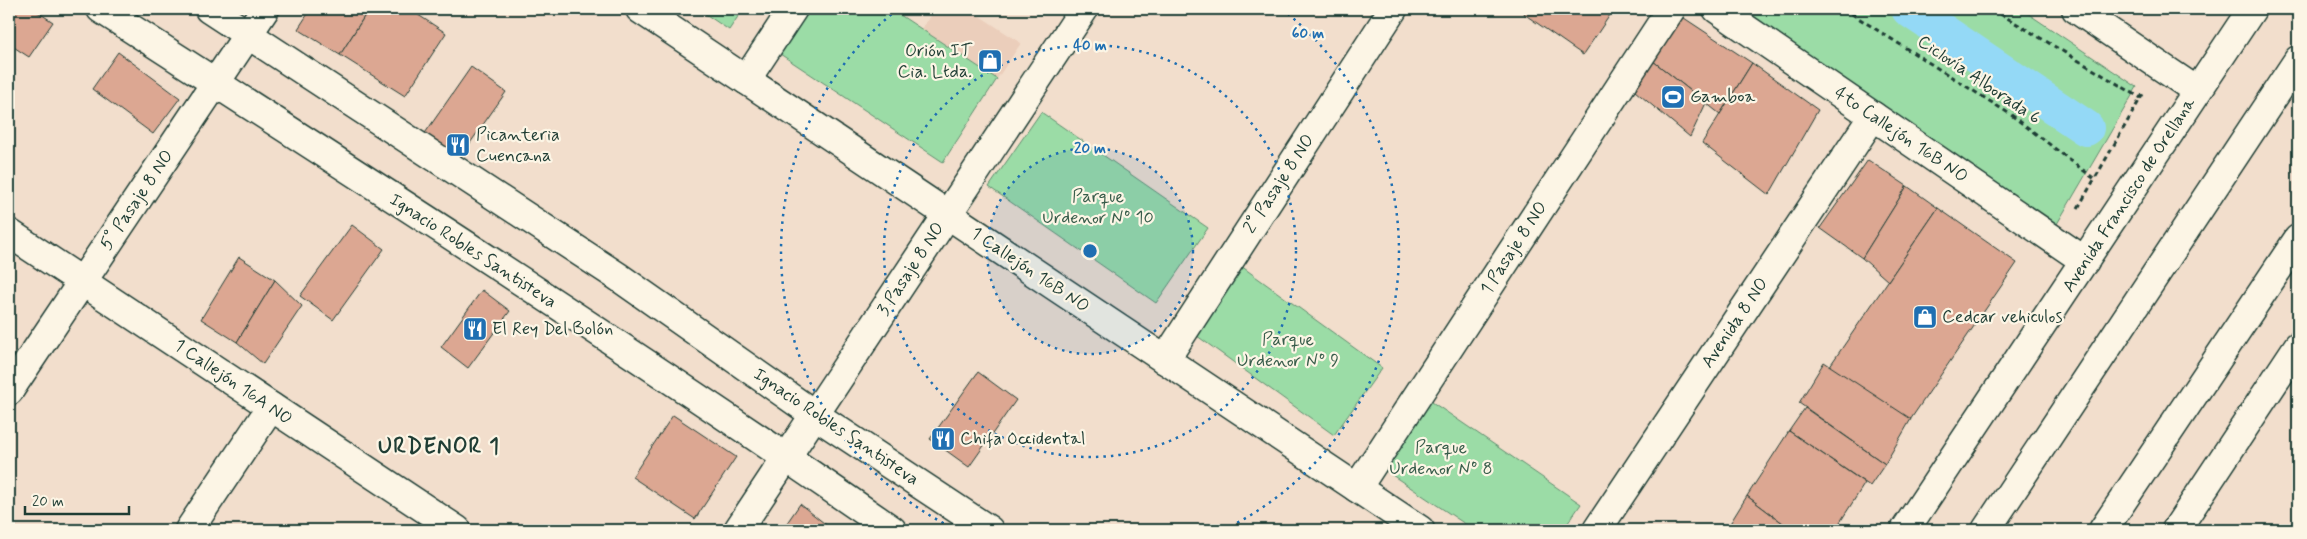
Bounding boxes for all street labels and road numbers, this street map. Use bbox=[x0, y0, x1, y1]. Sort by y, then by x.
street label: Ciclovía Alborada 6 bbox=[1913, 30, 2045, 130]
street label: 4to Callejón 16B NO bbox=[1829, 81, 1973, 189]
street label: Avenida Francisco de Orellana bbox=[2057, 93, 2201, 297]
street label: 2° Pasaje 8 NO bbox=[1238, 130, 1320, 238]
street label: 5° Pasaje 8 NO bbox=[95, 145, 179, 255]
street label: Ignacio Robles Santisteva bbox=[385, 188, 561, 314]
street label: 1 Pasaje 8 NO bbox=[1475, 197, 1553, 299]
street label: 3 Pasaje 8 NO bbox=[872, 218, 950, 320]
street label: 1 Callejón 16B NO bbox=[966, 221, 1094, 319]
street label: Avenida 8 NO bbox=[1696, 273, 1774, 373]
street label: 1 Callejón 16A NO bbox=[169, 333, 297, 431]
street label: Ignacio Robles Santisteva bbox=[749, 363, 923, 491]

